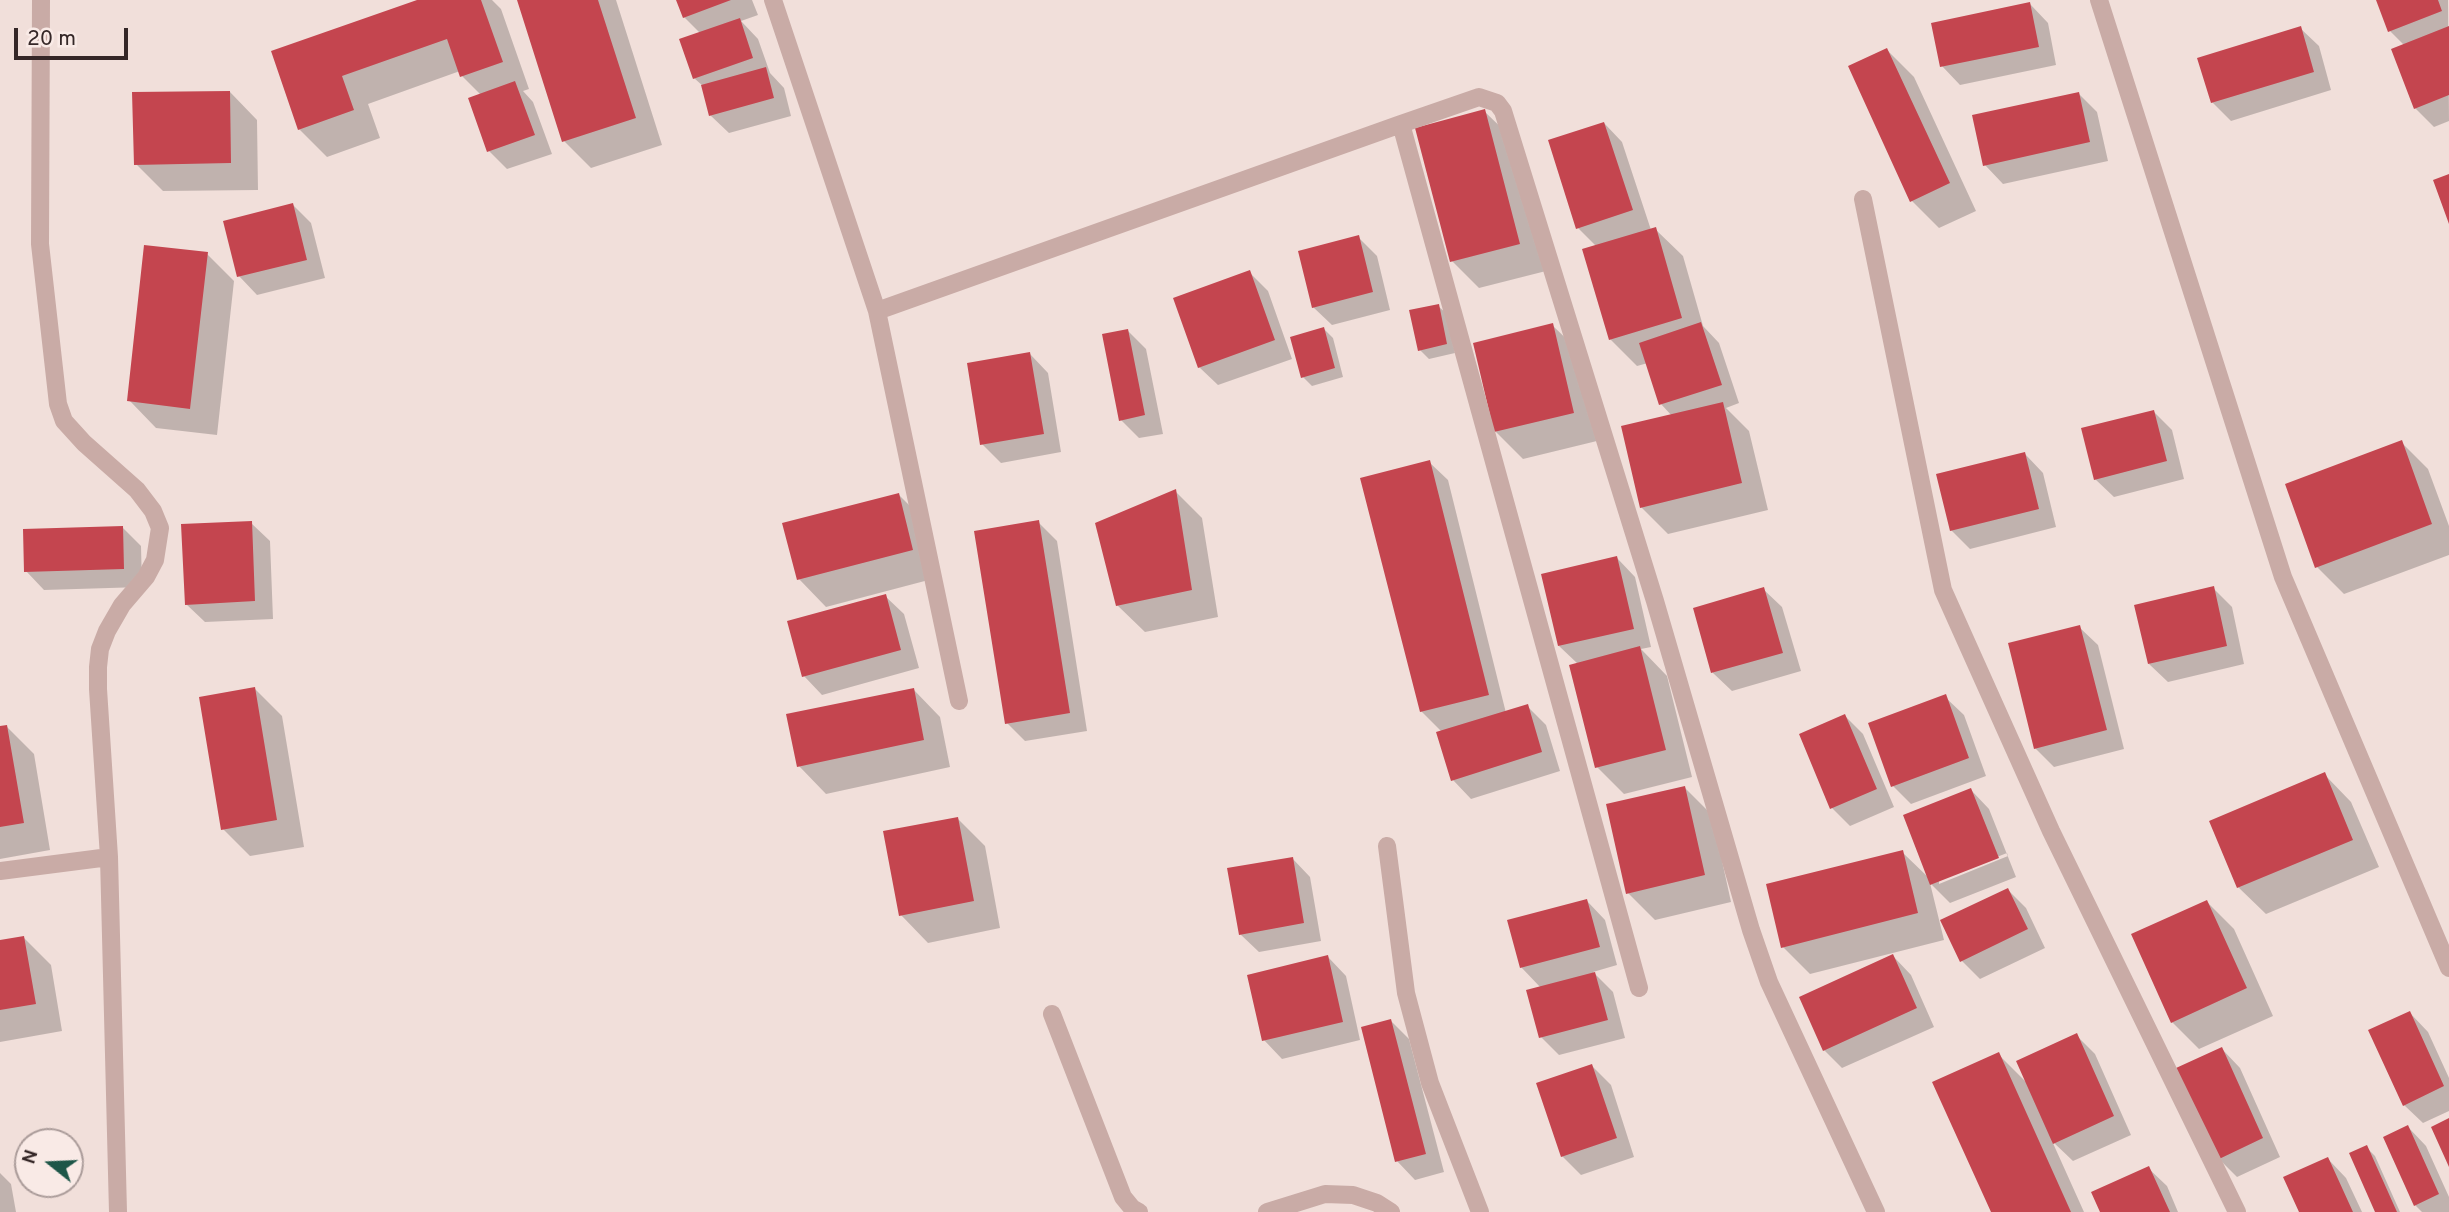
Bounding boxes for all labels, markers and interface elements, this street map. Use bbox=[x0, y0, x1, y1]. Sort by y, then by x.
scale bar bbox=[18, 14, 131, 58]
text: 20 m bbox=[27, 26, 76, 53]
north arrow bbox=[14, 1128, 84, 1198]
text: N bbox=[17, 1147, 44, 1167]

